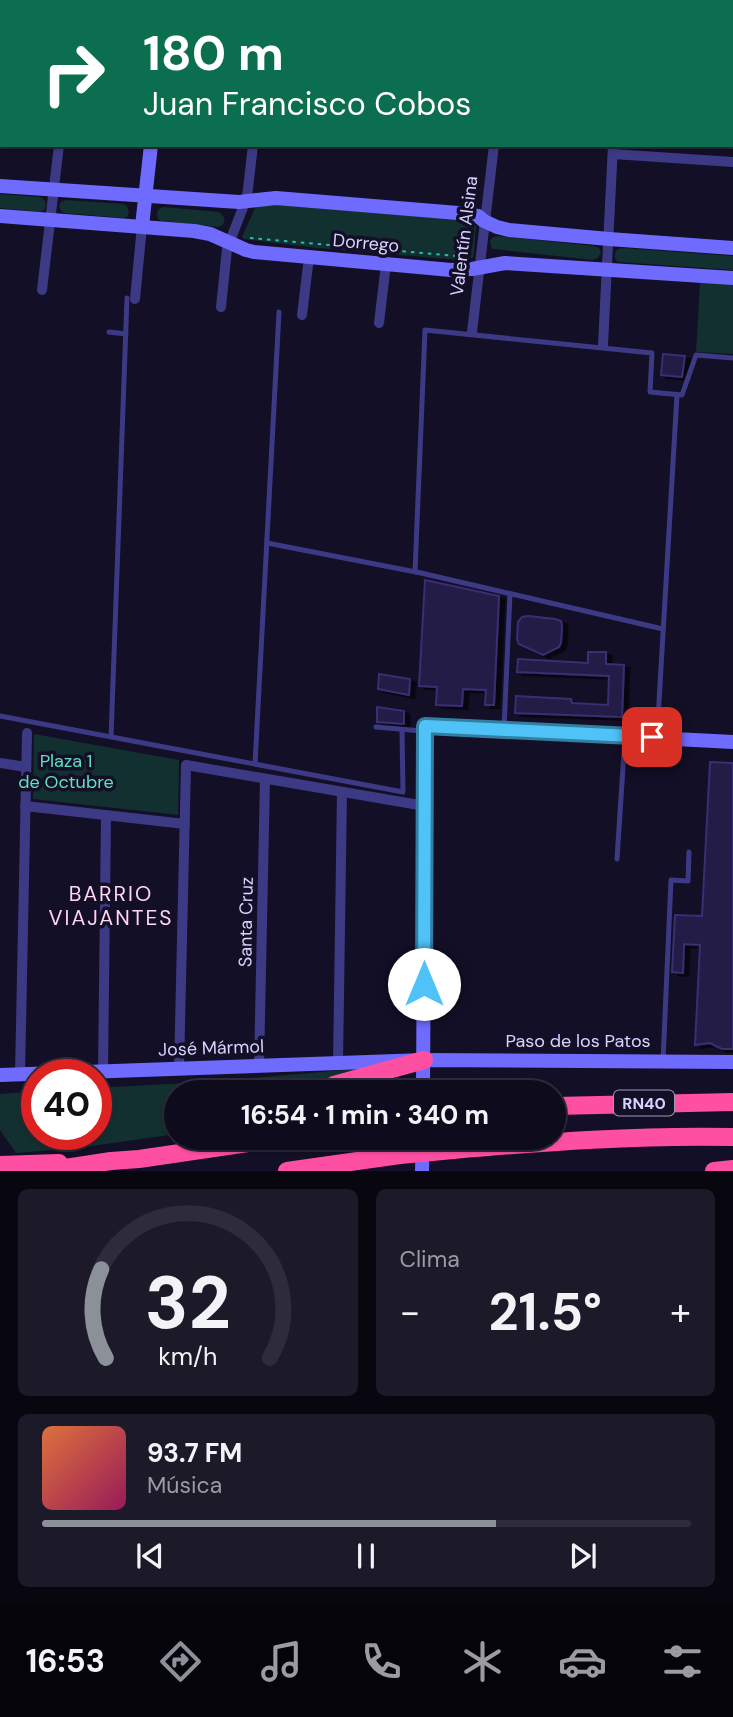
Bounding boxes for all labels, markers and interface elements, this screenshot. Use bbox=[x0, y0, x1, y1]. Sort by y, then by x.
text: 180 m bbox=[143, 21, 284, 85]
icon: right bbox=[28, 28, 119, 119]
text: Juan Francisco Cobos bbox=[143, 83, 471, 125]
street label: Valentín Alsina bbox=[445, 174, 483, 298]
street label: Dorrego bbox=[332, 228, 400, 258]
pin bbox=[622, 707, 682, 767]
icon: arrive bbox=[633, 718, 671, 756]
park label: Plaza 1 de Octubre bbox=[18, 749, 114, 794]
street label: Santa Cruz bbox=[233, 877, 259, 967]
district label: BARRIO VIAJANTES bbox=[48, 880, 174, 932]
position arrow bbox=[387, 947, 461, 1021]
street label: Paso de los Patos bbox=[505, 1029, 651, 1053]
street label: José Mármol bbox=[158, 1034, 264, 1062]
speed limit sign: 40 bbox=[21, 1059, 112, 1150]
road number: RN40 bbox=[614, 1091, 674, 1116]
text: 16:54 · 1 min · 340 m bbox=[241, 1098, 489, 1132]
text: Clima bbox=[400, 1244, 460, 1274]
text: 32 bbox=[145, 1257, 231, 1352]
text: 21.5° bbox=[489, 1278, 602, 1346]
text: − bbox=[400, 1287, 420, 1337]
text: + bbox=[670, 1287, 691, 1337]
text: km/h bbox=[158, 1340, 217, 1373]
text: 93.7 FM bbox=[147, 1436, 242, 1470]
text: Música bbox=[147, 1470, 222, 1500]
icon: previous bbox=[131, 1537, 169, 1575]
icon: pause bbox=[347, 1537, 385, 1575]
icon: next bbox=[564, 1537, 602, 1575]
icon: directions bbox=[156, 1637, 205, 1686]
icon: music bbox=[257, 1637, 306, 1686]
icon: phone bbox=[357, 1637, 406, 1686]
icon: climate bbox=[458, 1637, 507, 1686]
icon: car bbox=[558, 1637, 607, 1686]
icon: filters bbox=[658, 1637, 707, 1686]
text: 16:53 bbox=[26, 1640, 105, 1682]

